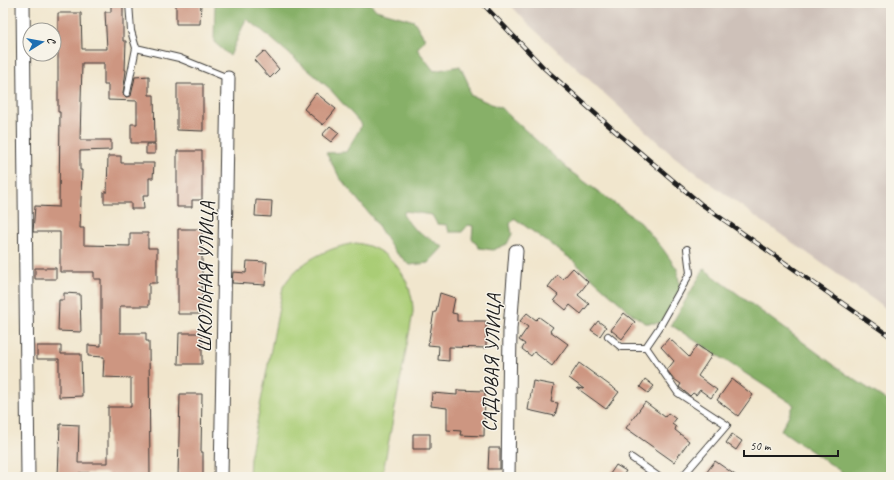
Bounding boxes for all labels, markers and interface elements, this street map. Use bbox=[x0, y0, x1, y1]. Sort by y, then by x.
north arrow bbox=[22, 22, 62, 62]
text: С bbox=[44, 36, 60, 46]
street label: ШКОЛЬНАЯ УЛИЦА bbox=[192, 200, 219, 353]
street label: САДОВАЯ УЛИЦА bbox=[477, 293, 506, 432]
scale bar bbox=[744, 432, 838, 458]
text: 50 m bbox=[750, 438, 772, 454]

